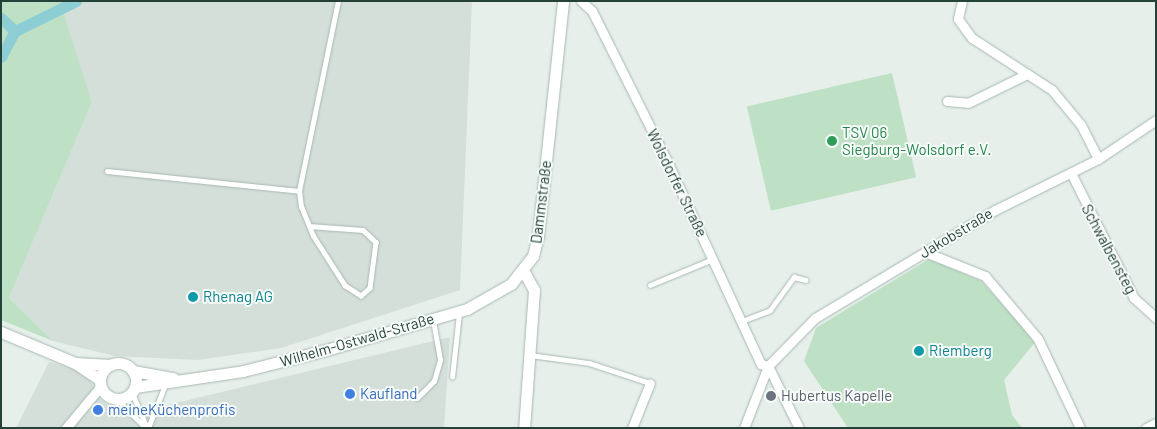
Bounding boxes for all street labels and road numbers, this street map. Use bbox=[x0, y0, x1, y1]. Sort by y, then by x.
street label: Wolsdorfer Straße bbox=[643, 126, 711, 240]
street label: Dammstraße bbox=[527, 159, 555, 245]
street label: Schwalbensteg bbox=[1078, 201, 1140, 297]
street label: Jakobstraße bbox=[916, 204, 996, 262]
street label: Wilhelm-Ostwald-Straße bbox=[278, 309, 436, 371]

